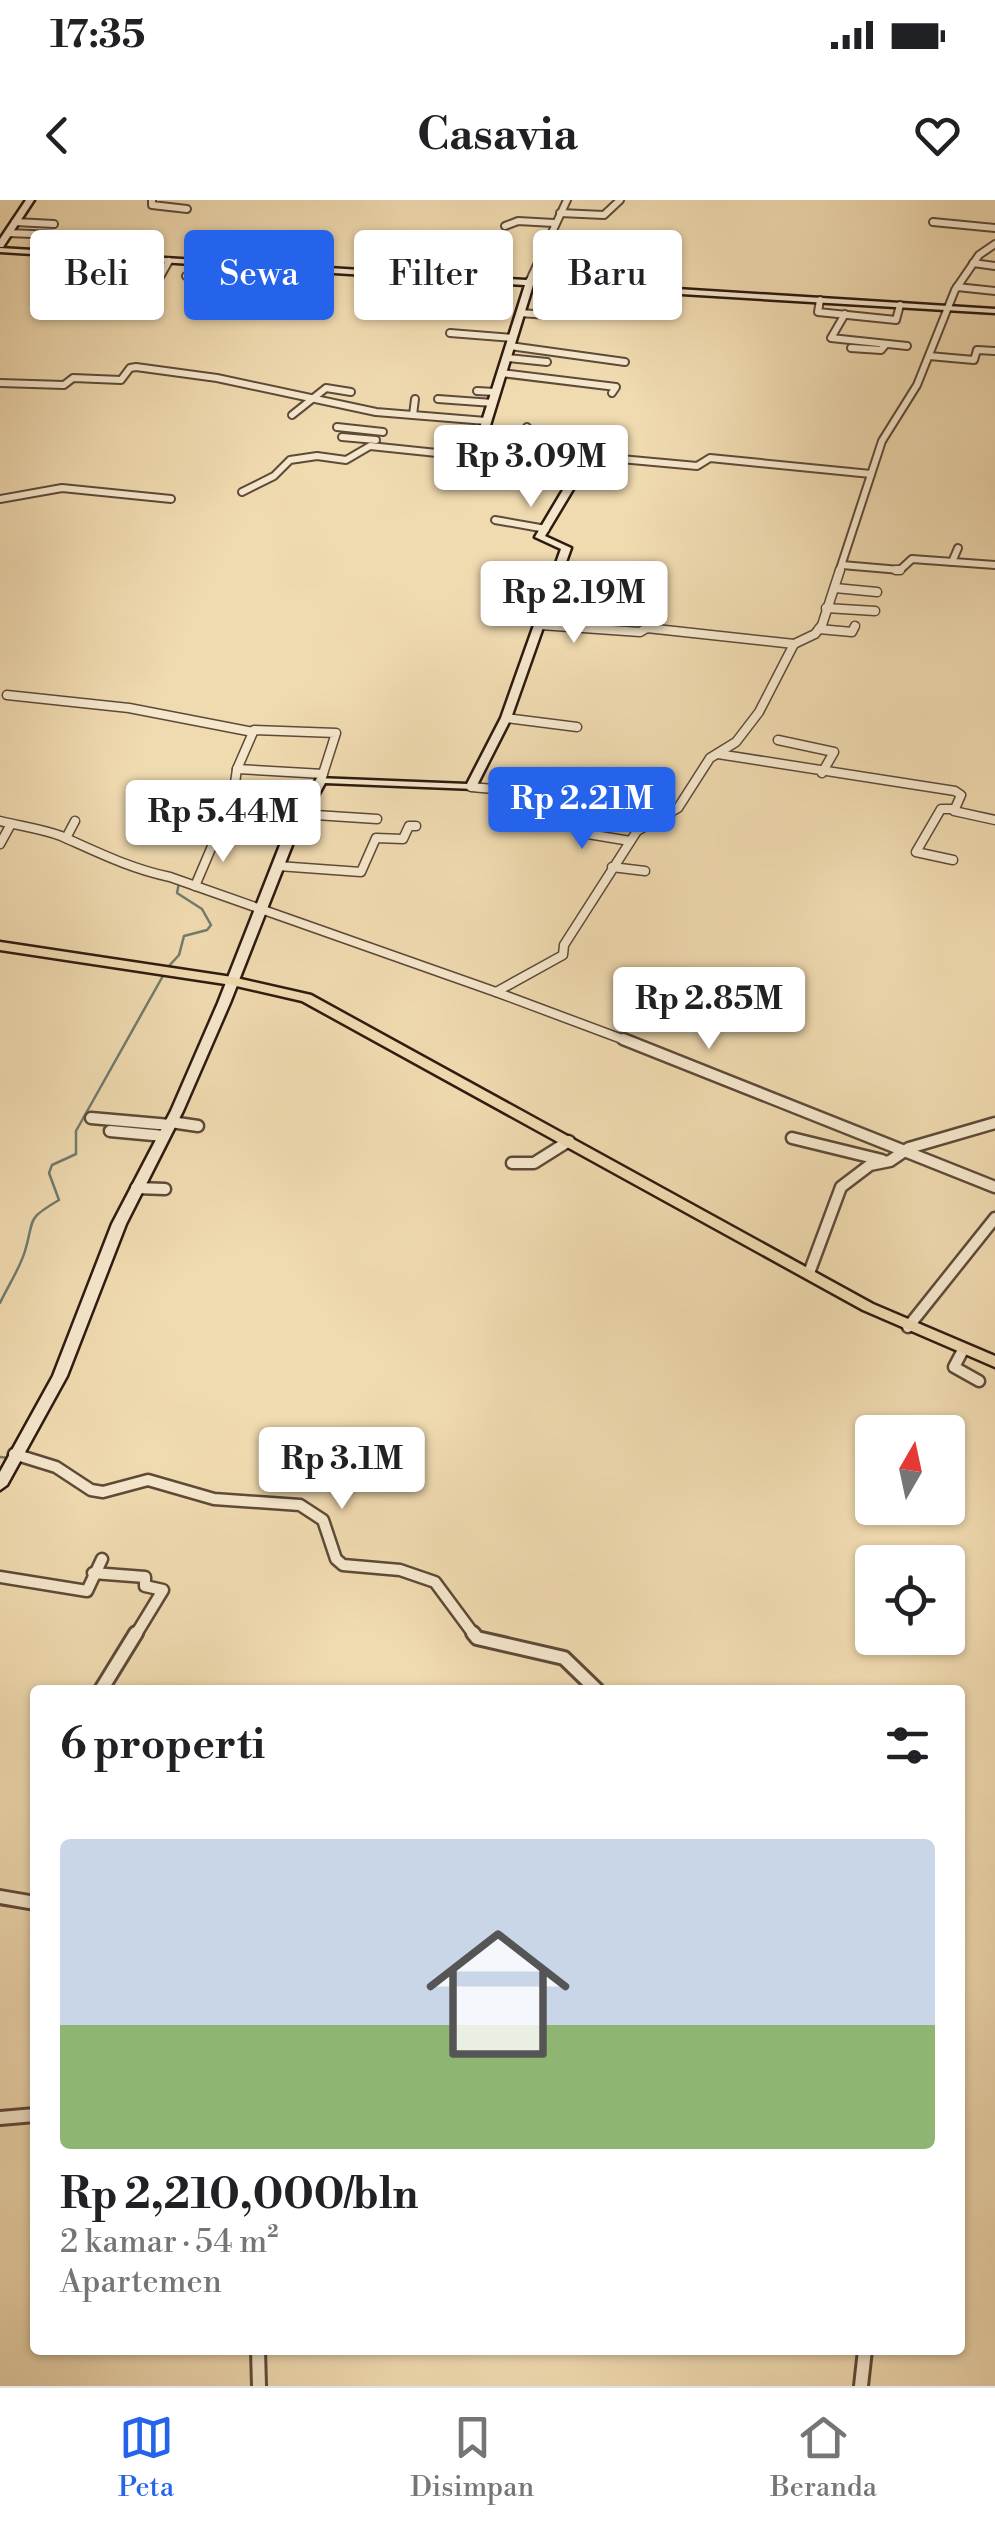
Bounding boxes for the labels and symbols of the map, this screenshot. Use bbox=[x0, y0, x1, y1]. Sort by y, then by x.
pin: Rp 3.09M bbox=[428, 425, 634, 510]
pin: Rp 2.19M bbox=[471, 561, 677, 646]
pin: Rp 2.21M bbox=[479, 767, 685, 852]
pin: Rp 5.44M bbox=[120, 780, 326, 865]
pin: Rp 2.85M bbox=[606, 967, 812, 1052]
north arrow bbox=[855, 1415, 965, 1525]
pin: Rp 3.1M bbox=[250, 1427, 434, 1512]

